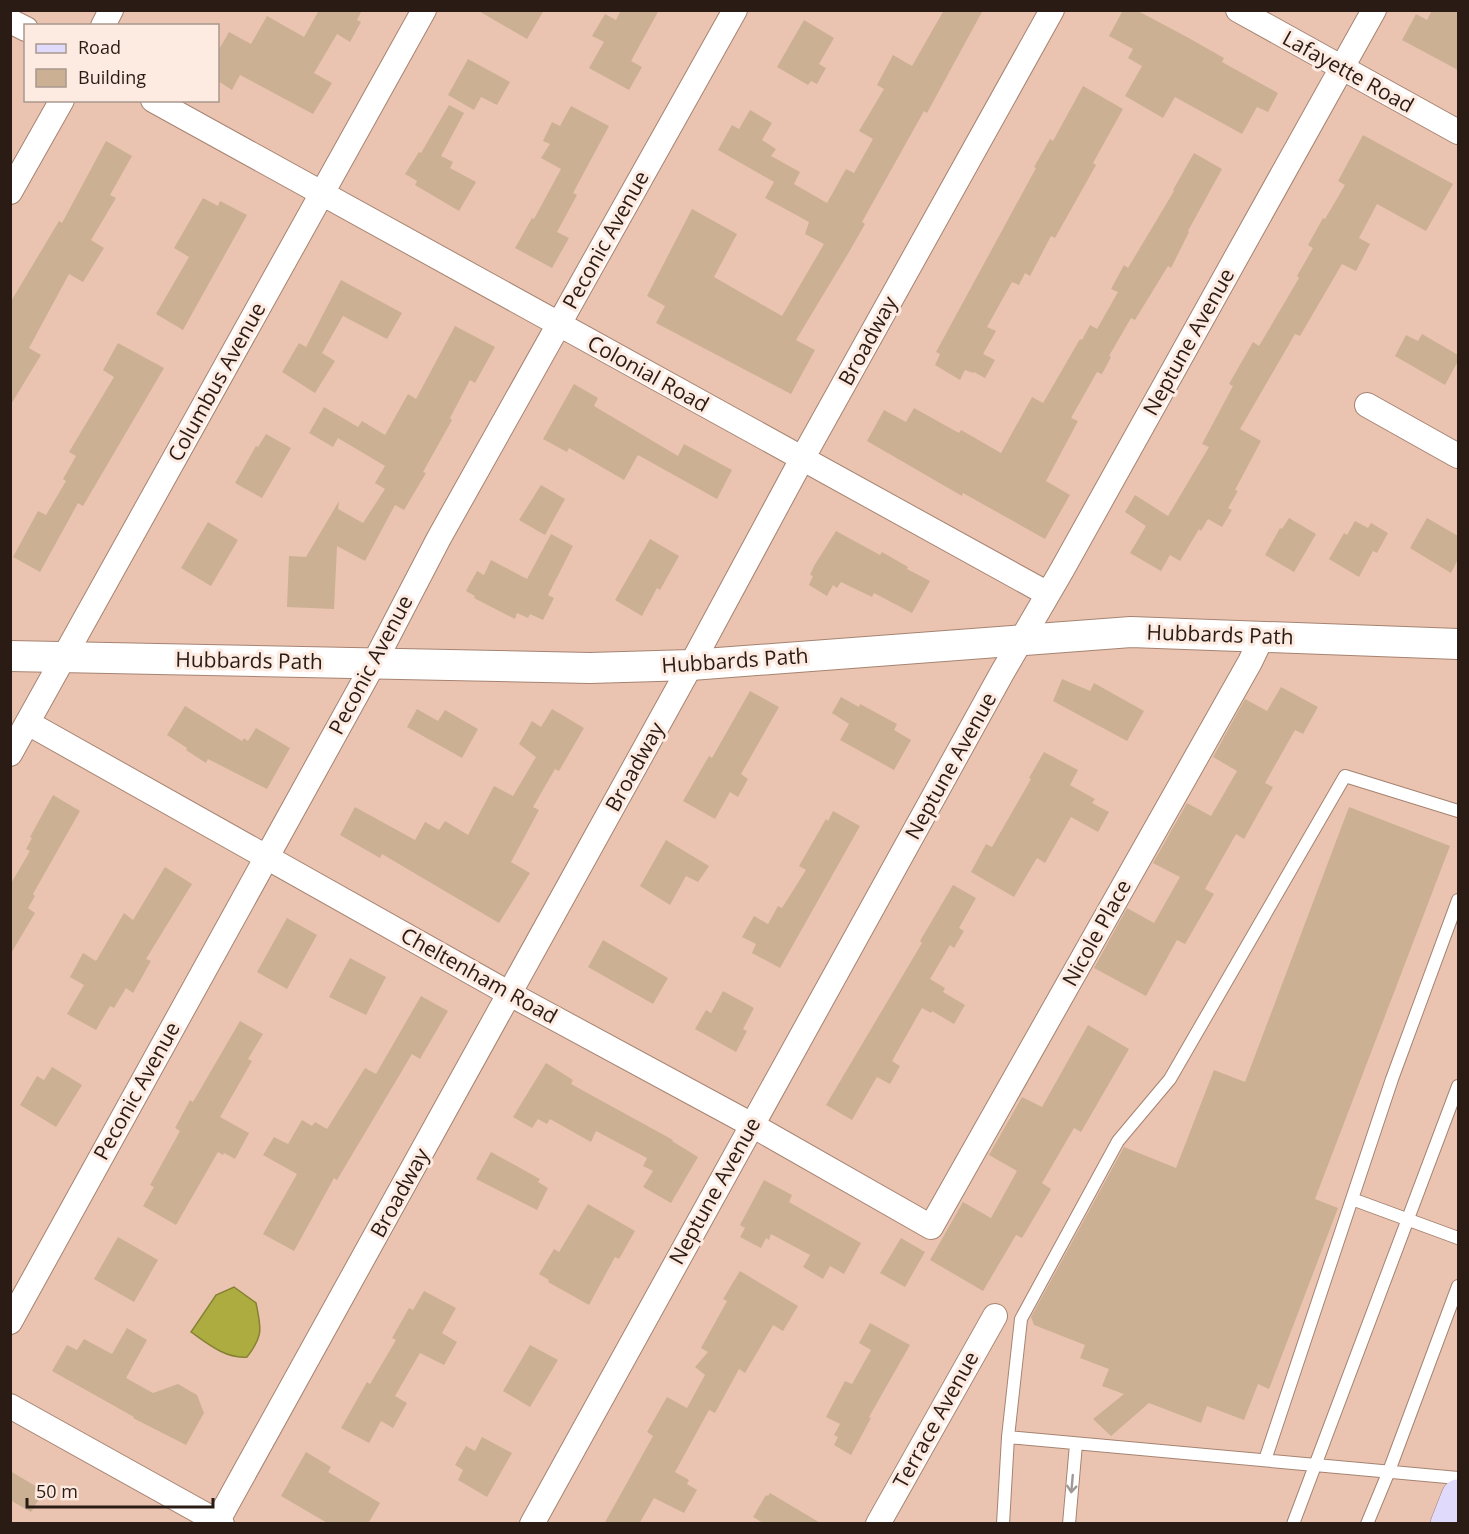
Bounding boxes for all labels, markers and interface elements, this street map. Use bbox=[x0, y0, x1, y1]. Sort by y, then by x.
street label: Lafayette Road bbox=[1278, 23, 1419, 119]
legend bbox=[24, 24, 219, 102]
text: Road bbox=[78, 35, 121, 59]
text: Building bbox=[78, 65, 146, 89]
street label: Peconic Avenue bbox=[556, 165, 655, 314]
street label: Neptune Avenue bbox=[1136, 263, 1240, 420]
street label: Broadway bbox=[831, 291, 903, 390]
street label: Columbus Avenue bbox=[161, 297, 271, 466]
street label: Colonial Road bbox=[583, 328, 714, 418]
street label: Peconic Avenue bbox=[322, 590, 419, 739]
street label: Hubbards Path bbox=[1146, 617, 1294, 651]
street label: Hubbards Path bbox=[660, 641, 809, 679]
street label: Hubbards Path bbox=[175, 645, 323, 675]
street label: Neptune Avenue bbox=[898, 687, 1002, 844]
street label: Broadway bbox=[598, 717, 670, 816]
street label: Nicole Place bbox=[1055, 874, 1137, 991]
street label: Cheltenham Road bbox=[396, 920, 563, 1030]
street label: Peconic Avenue bbox=[87, 1016, 186, 1165]
street label: Neptune Avenue bbox=[662, 1112, 766, 1269]
street label: Broadway bbox=[363, 1143, 435, 1242]
street label: Terrace Avenue bbox=[886, 1346, 984, 1493]
scale bar bbox=[27, 1471, 213, 1509]
one-way arrow bbox=[1066, 1473, 1077, 1493]
text: 50 m bbox=[36, 1479, 78, 1503]

